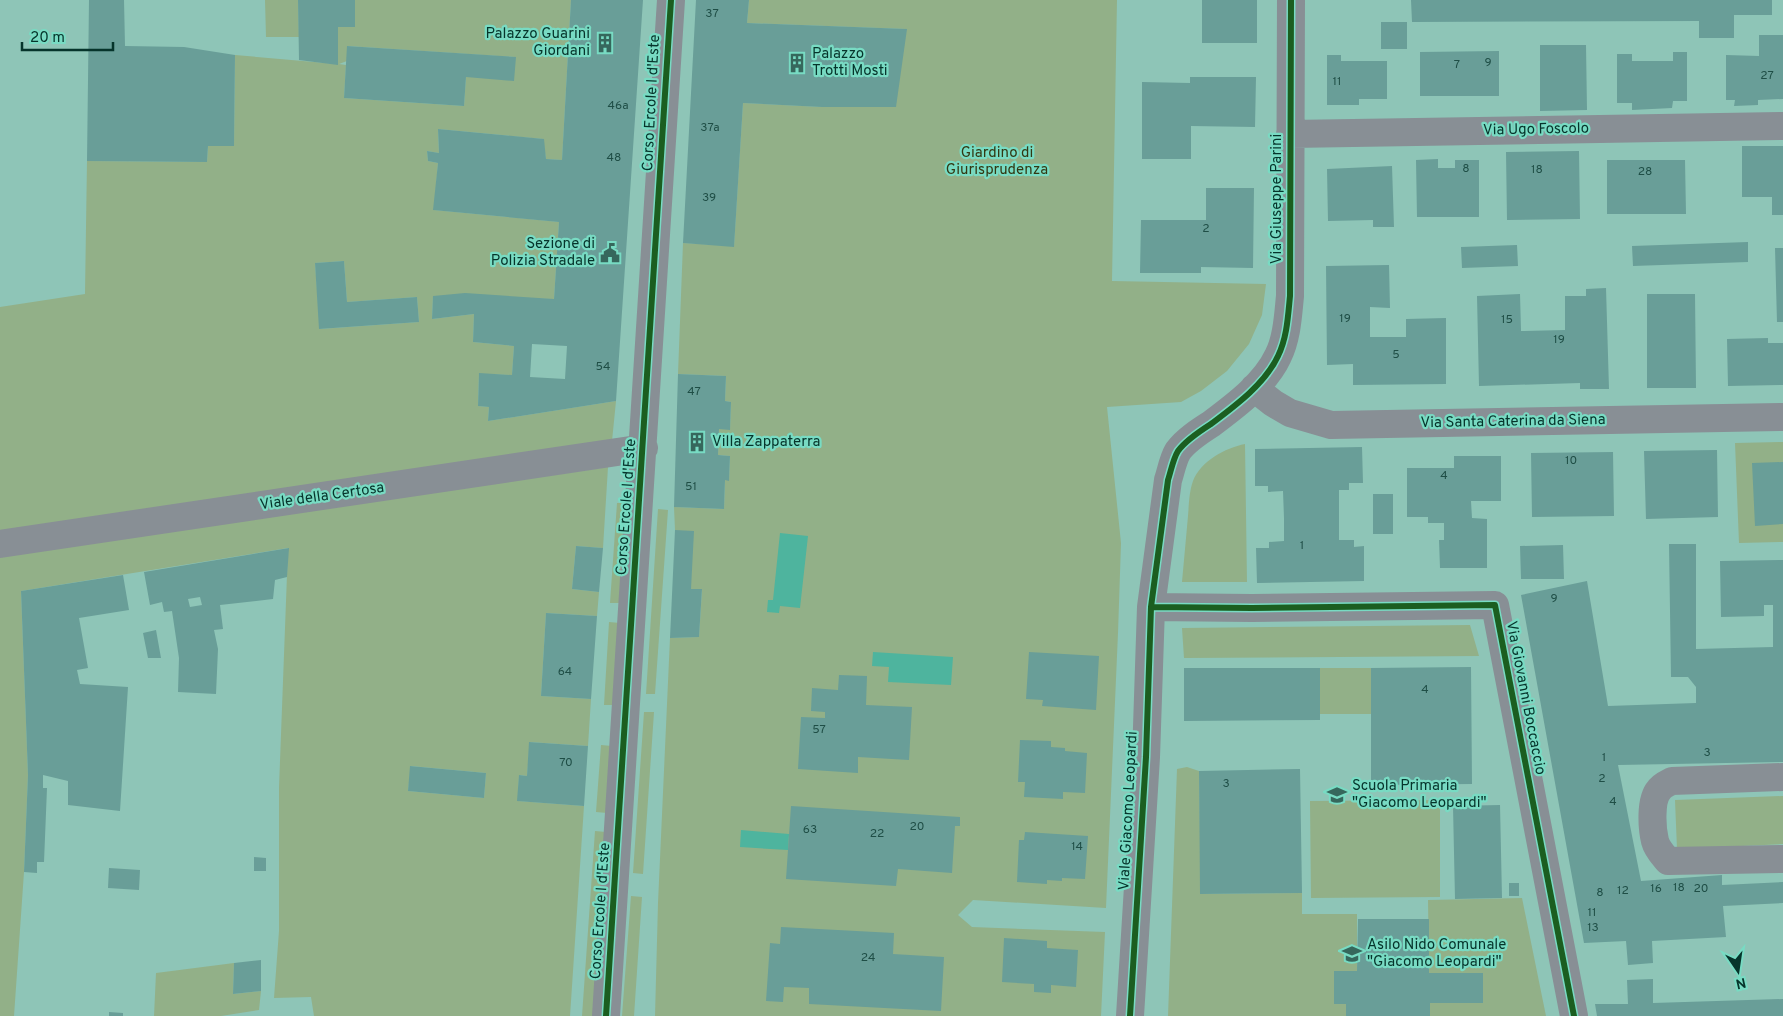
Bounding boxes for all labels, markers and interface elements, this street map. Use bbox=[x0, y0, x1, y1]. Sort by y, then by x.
house number: 37 bbox=[705, 6, 719, 22]
scale bar bbox=[22, 20, 114, 52]
place label: Palazzo Guarini Giordani bbox=[485, 25, 590, 61]
text: 20 m bbox=[30, 29, 65, 48]
building icon: Palazzo Guarini Giordani bbox=[594, 32, 616, 54]
street label: Corso Ercole I d'Este bbox=[639, 34, 665, 172]
place label: Palazzo Trotti Mosti bbox=[812, 45, 888, 81]
building icon: Palazzo Trotti Mosti bbox=[786, 52, 808, 74]
house number: 9 bbox=[1484, 55, 1492, 71]
house number: 7 bbox=[1454, 57, 1460, 73]
house number: 27 bbox=[1760, 68, 1774, 84]
house number: 11 bbox=[1333, 74, 1341, 90]
house number: 46a bbox=[608, 98, 628, 114]
house number: 37a bbox=[700, 120, 720, 136]
street label: Via Ugo Foscolo bbox=[1483, 120, 1589, 140]
street label: Via Giuseppe Parini bbox=[1268, 134, 1287, 264]
park label: Giardino di Giurisprudenza bbox=[946, 144, 1048, 180]
house number: 48 bbox=[607, 150, 621, 166]
house number: 8 bbox=[1462, 161, 1470, 177]
house number: 18 bbox=[1531, 162, 1543, 178]
house number: 28 bbox=[1638, 164, 1652, 180]
house number: 39 bbox=[702, 190, 716, 206]
house number: 2 bbox=[1202, 221, 1210, 237]
place label: Sezione di Polizia Stradale bbox=[491, 235, 595, 271]
public building icon: Sezione di Polizia Stradale bbox=[599, 242, 621, 264]
house number: 19 bbox=[1339, 311, 1351, 327]
house number: 15 bbox=[1501, 312, 1513, 328]
house number: 19 bbox=[1553, 332, 1565, 348]
house number: 5 bbox=[1392, 347, 1400, 363]
house number: 54 bbox=[595, 359, 611, 375]
house number: 47 bbox=[687, 384, 701, 400]
street label: Via Santa Caterina da Siena bbox=[1420, 411, 1606, 433]
building icon: Villa Zappaterra bbox=[686, 431, 708, 453]
place label: Villa Zappaterra bbox=[712, 433, 820, 452]
street label: Corso Ercole I d'Este bbox=[613, 438, 641, 576]
house number: 10 bbox=[1565, 453, 1577, 469]
house number: 4 bbox=[1440, 468, 1448, 484]
street label: Viale della Certosa bbox=[259, 479, 385, 515]
house number: 51 bbox=[685, 479, 697, 495]
house number: 1 bbox=[1300, 538, 1304, 554]
house number: 9 bbox=[1550, 591, 1558, 607]
street label: Via Giovanni Boccaccio bbox=[1501, 619, 1549, 777]
house number: 64 bbox=[558, 664, 572, 680]
house number: 4 bbox=[1421, 682, 1429, 698]
house number: 57 bbox=[812, 722, 826, 738]
street label: Viale Giacomo Leopardi bbox=[1115, 731, 1143, 891]
house number: 3 bbox=[1703, 745, 1711, 761]
house number: 1 bbox=[1602, 750, 1606, 766]
house number: 70 bbox=[559, 755, 573, 771]
house number: 2 bbox=[1598, 771, 1606, 787]
house number: 3 bbox=[1222, 776, 1230, 792]
place label: Scuola Primaria "Giacomo Leopardi" bbox=[1352, 777, 1487, 813]
school or university icon: Scuola Primaria "Giacomo Leopardi" bbox=[1326, 784, 1348, 806]
house number: 4 bbox=[1609, 794, 1617, 810]
house number: 20 bbox=[909, 819, 925, 835]
house number: 63 bbox=[803, 822, 817, 838]
house number: 22 bbox=[870, 826, 884, 842]
house number: 14 bbox=[1071, 839, 1083, 855]
street label: Corso Ercole I d'Este bbox=[587, 842, 615, 980]
house number: 18 bbox=[1673, 880, 1685, 896]
house number: 16 bbox=[1650, 881, 1662, 897]
house number: 20 bbox=[1693, 881, 1709, 897]
house number: 12 bbox=[1617, 883, 1629, 899]
house number: 8 bbox=[1596, 885, 1604, 901]
house number: 11 bbox=[1588, 905, 1596, 921]
house number: 13 bbox=[1587, 920, 1599, 936]
place label: Asilo Nido Comunale "Giacomo Leopardi" bbox=[1367, 936, 1506, 972]
school or university icon: Asilo Nido Comunale "Giacomo Leopardi" bbox=[1341, 943, 1363, 965]
north arrow bbox=[1713, 946, 1763, 996]
house number: 24 bbox=[861, 950, 875, 966]
text: N bbox=[1734, 973, 1747, 992]

